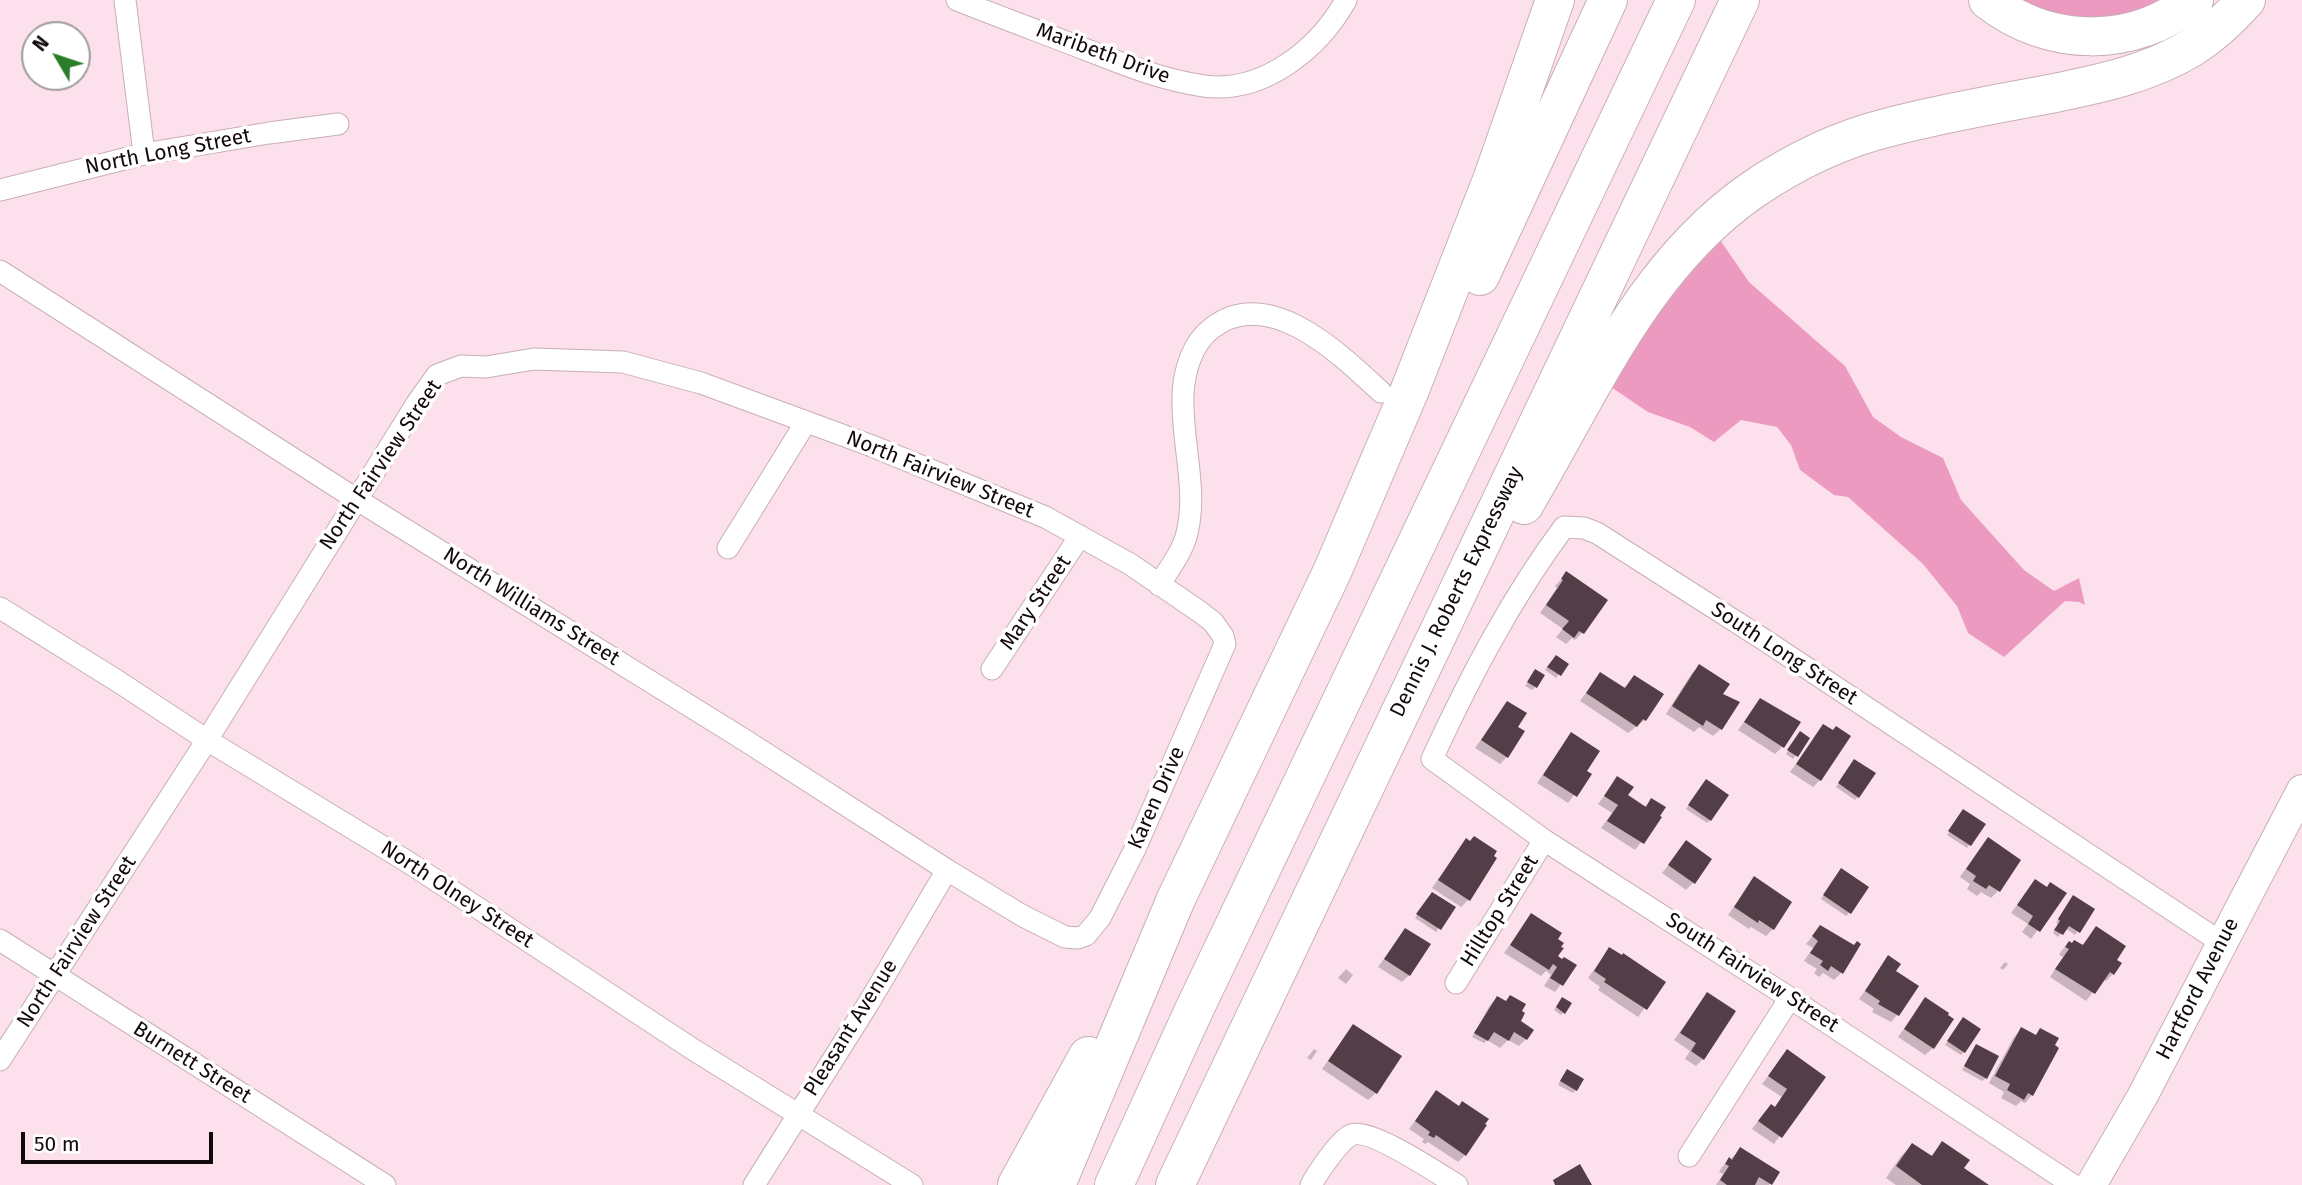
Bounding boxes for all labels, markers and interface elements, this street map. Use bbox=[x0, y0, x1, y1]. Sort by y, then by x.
street label: Maribeth Drive bbox=[1033, 18, 1173, 90]
north arrow bbox=[21, 21, 91, 91]
text: N bbox=[28, 32, 54, 56]
street label: North Long Street bbox=[83, 124, 253, 180]
street label: North Fairview Street bbox=[315, 375, 447, 555]
street label: North Fairview Street bbox=[843, 426, 1037, 524]
street label: Dennis J. Roberts Expressway bbox=[1385, 463, 1529, 721]
street label: North Williams Street bbox=[438, 542, 624, 672]
street label: Mary Street bbox=[995, 551, 1077, 655]
street label: South Long Street bbox=[1706, 597, 1862, 711]
street label: Karen Drive bbox=[1123, 743, 1191, 853]
street label: North Olney Street bbox=[376, 836, 538, 954]
street label: Hilltop Street bbox=[1456, 850, 1544, 972]
street label: North Fairview Street bbox=[12, 851, 142, 1033]
street label: South Fairview Street bbox=[1661, 908, 1843, 1038]
street label: Hartford Avenue bbox=[2151, 914, 2245, 1064]
street label: Pleasant Avenue bbox=[799, 955, 903, 1101]
street label: Burnett Street bbox=[128, 1017, 256, 1109]
scale bar bbox=[24, 1118, 217, 1162]
text: 50 m bbox=[34, 1131, 80, 1157]

